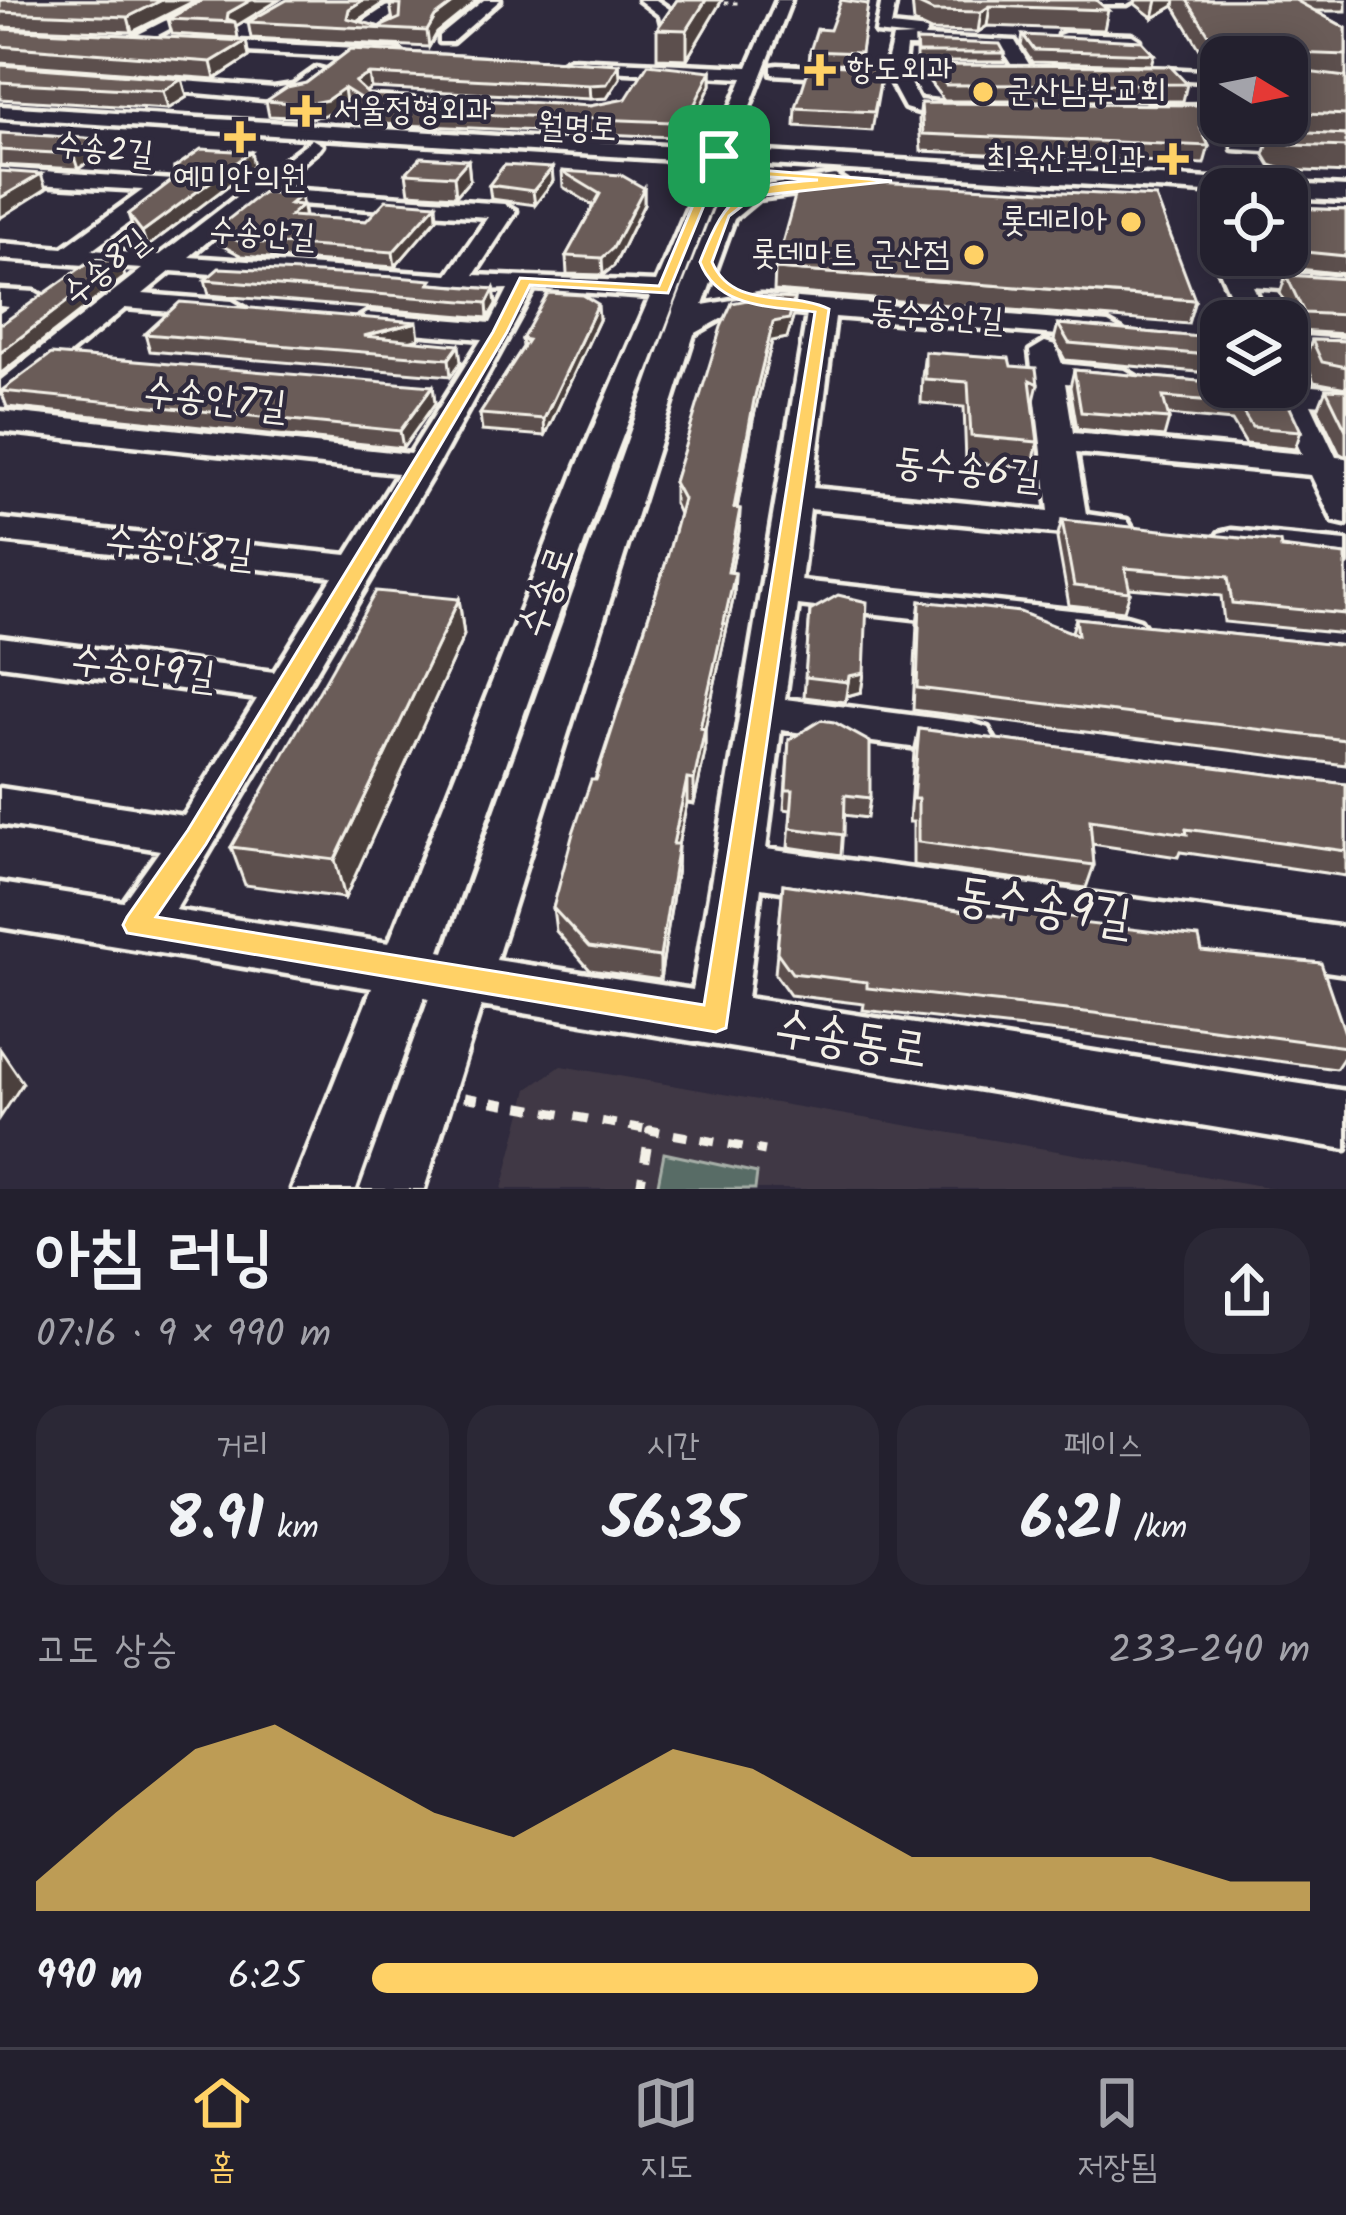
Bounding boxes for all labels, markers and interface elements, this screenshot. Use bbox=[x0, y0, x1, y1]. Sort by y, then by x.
north arrow bbox=[1200, 36, 1308, 144]
map controls bbox=[1200, 36, 1308, 408]
place label: 항도외과 bbox=[847, 44, 953, 97]
marker: 항도외과 bbox=[804, 54, 836, 86]
place label: 군산남부교회 bbox=[1007, 66, 1166, 119]
marker: 군산남부교회 bbox=[970, 79, 996, 105]
place label: 서울정형외과 bbox=[333, 85, 492, 138]
marker: 서울정형외과 bbox=[290, 95, 322, 127]
street label: 월명로 bbox=[536, 100, 618, 158]
pin bbox=[668, 105, 770, 207]
street label: 수송2길 bbox=[52, 119, 156, 183]
marker: 예미안의원 bbox=[224, 121, 256, 153]
icon: arrive bbox=[686, 123, 752, 189]
place label: 최욱산부인과 bbox=[987, 133, 1146, 186]
marker: 최욱산부인과 bbox=[1157, 143, 1189, 175]
place label: 예미안의원 bbox=[174, 153, 306, 206]
button: locate bbox=[1200, 168, 1308, 276]
place label: 롯데리아 bbox=[1001, 196, 1107, 249]
street label: 수송안길 bbox=[207, 205, 317, 265]
marker: 롯데리아 bbox=[1118, 209, 1144, 235]
street label: 수송8길 bbox=[52, 216, 162, 320]
place label: 롯데마트 군산점 bbox=[751, 229, 950, 282]
marker: 롯데마트 군산점 bbox=[961, 242, 987, 268]
street label: 동수송안길 bbox=[869, 287, 1005, 349]
button: layers bbox=[1200, 300, 1308, 408]
street label: 수송안7길 bbox=[140, 363, 290, 439]
street label: 동수송6길 bbox=[891, 432, 1043, 510]
street label: 수송안8길 bbox=[102, 510, 256, 588]
street label: 수송로 bbox=[503, 537, 593, 647]
street label: 수송안9길 bbox=[67, 630, 219, 710]
street label: 동수송9길 bbox=[950, 858, 1136, 958]
street label: 수송동로 bbox=[769, 991, 933, 1091]
text: 아침 러닝 bbox=[36, 1207, 274, 1312]
button: share bbox=[1184, 1228, 1310, 1354]
text: 07:16 · 9 × 990 m bbox=[36, 1305, 331, 1367]
text: 거리 bbox=[216, 1421, 269, 1474]
text: 시간 bbox=[646, 1421, 700, 1474]
text: 페이스 bbox=[1064, 1421, 1143, 1474]
text: 8.91 bbox=[166, 1474, 264, 1570]
text: 56:35 bbox=[603, 1474, 743, 1570]
text: 6:21 bbox=[1020, 1474, 1121, 1570]
text: km bbox=[264, 1503, 319, 1556]
text: /km bbox=[1121, 1503, 1187, 1556]
text: 고도 상승 bbox=[36, 1621, 177, 1683]
text: 233–240 m bbox=[1109, 1621, 1310, 1683]
text: 990 m bbox=[36, 1947, 142, 2009]
text: 6:25 bbox=[228, 1947, 303, 2009]
tab: 홈 bbox=[189, 2070, 255, 2195]
tab: 지도 bbox=[633, 2070, 699, 2195]
tab: 저장됨 bbox=[1077, 2070, 1157, 2195]

